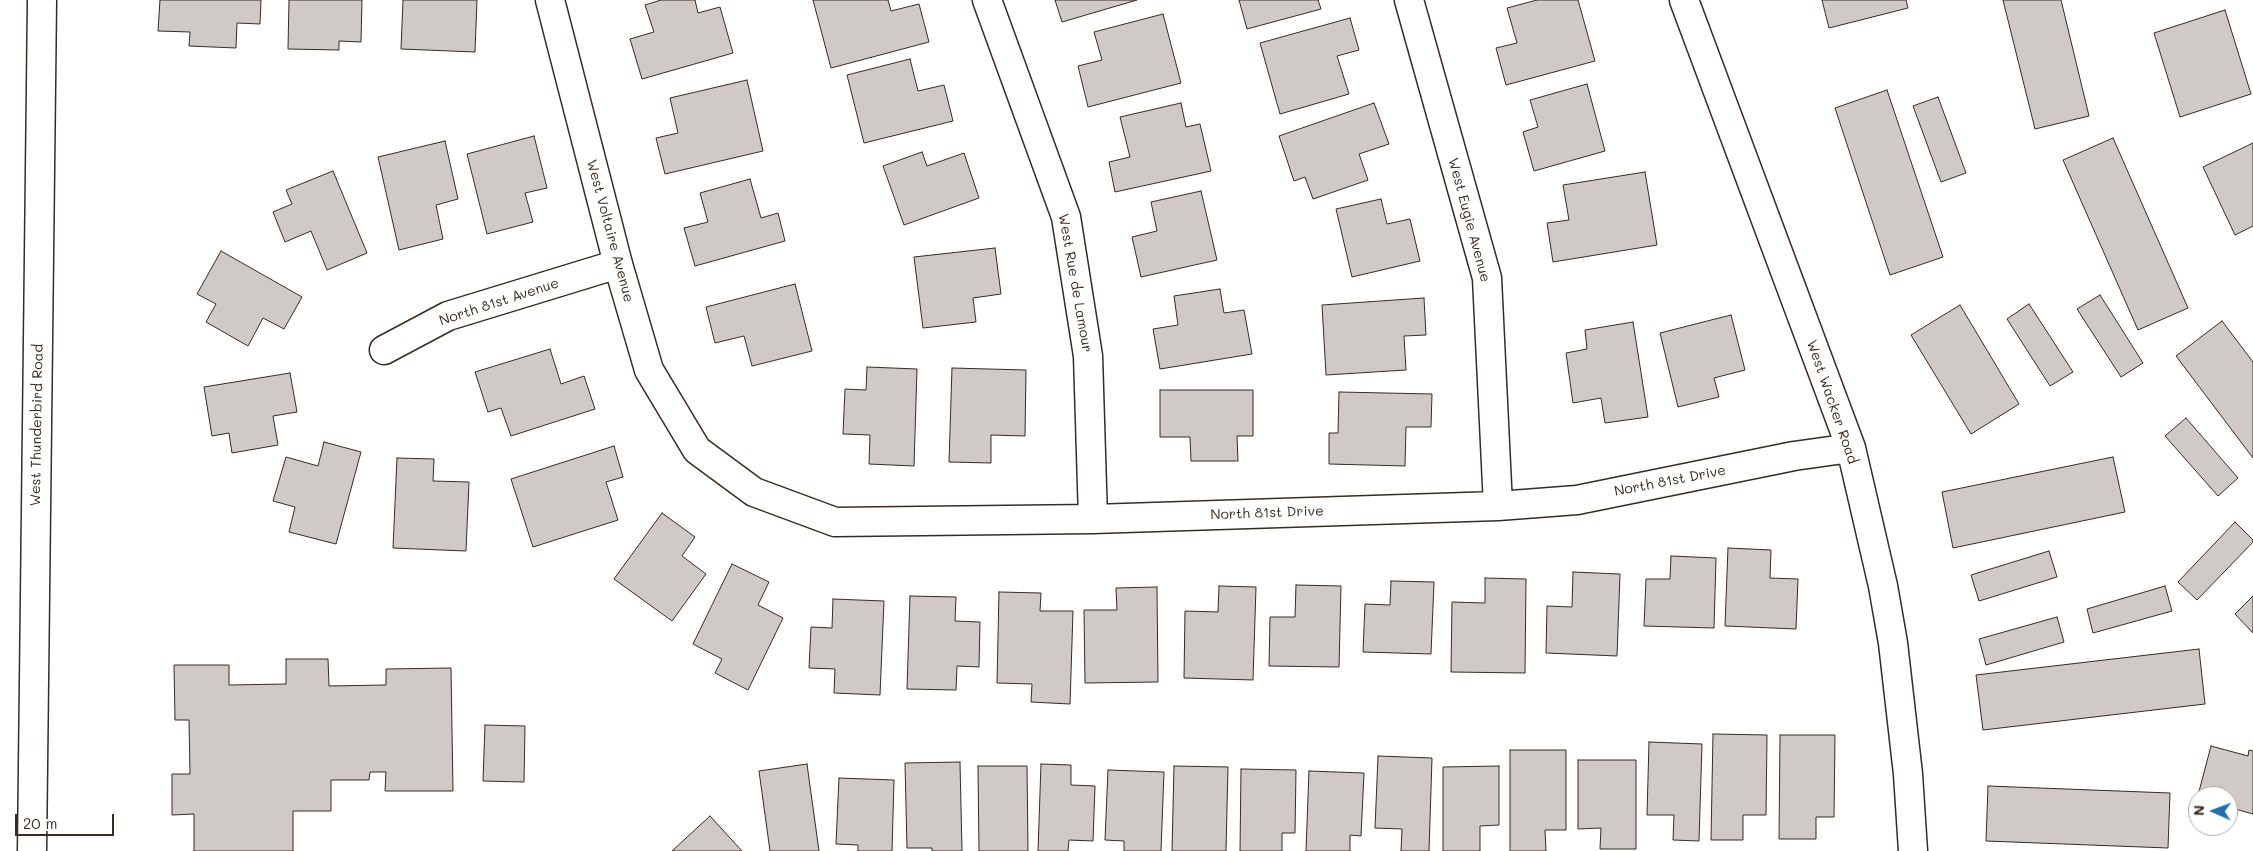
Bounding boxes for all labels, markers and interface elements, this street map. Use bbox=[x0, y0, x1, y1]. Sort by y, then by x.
street label: West Eugie Avenue bbox=[1444, 156, 1494, 284]
street label: West Voltaire Avenue bbox=[583, 158, 637, 304]
street label: West Rue de Lamour bbox=[1055, 212, 1095, 354]
street label: North 81st Avenue bbox=[437, 275, 561, 329]
street label: West Wacker Road bbox=[1803, 338, 1861, 466]
street label: West Thunderbird Road bbox=[27, 344, 47, 506]
street label: North 81st Drive bbox=[1613, 462, 1727, 500]
street label: North 81st Drive bbox=[1210, 503, 1324, 523]
north arrow bbox=[2188, 786, 2238, 836]
scale bar bbox=[18, 804, 116, 836]
text: N bbox=[2189, 805, 2208, 816]
text: 20 m bbox=[23, 813, 57, 833]

